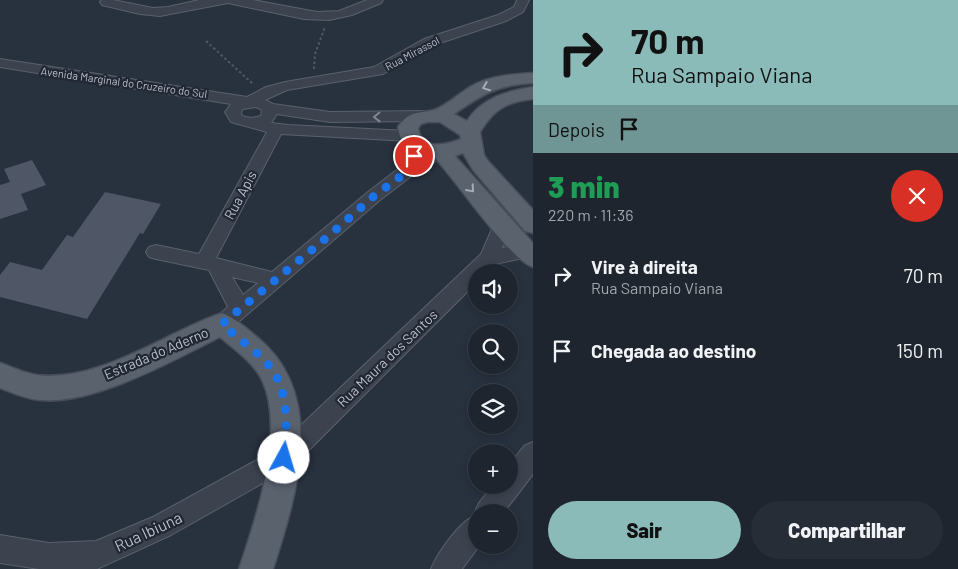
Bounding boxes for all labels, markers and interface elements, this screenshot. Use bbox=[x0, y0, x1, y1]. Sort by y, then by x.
text: 70 m bbox=[631, 19, 705, 61]
icon: right bbox=[548, 20, 613, 85]
street label: Rua Mirassol bbox=[383, 33, 441, 73]
text: Rua Sampaio Viana bbox=[631, 61, 812, 87]
street label: Avenida Marginal do Cruzeiro do Sul bbox=[40, 64, 208, 100]
one-way arrow bbox=[482, 81, 490, 91]
one-way arrow bbox=[373, 112, 380, 122]
icon: arrive bbox=[615, 115, 643, 143]
text: Depois bbox=[548, 118, 605, 141]
pin bbox=[393, 135, 435, 177]
icon: arrive bbox=[400, 142, 428, 170]
street label: Rua Apis bbox=[220, 168, 260, 222]
text: 3 min bbox=[548, 168, 620, 204]
button: close bbox=[891, 170, 943, 222]
one-way arrow bbox=[465, 183, 474, 192]
text: 220 m · 11:36 bbox=[548, 205, 634, 224]
text: Vire à direita bbox=[591, 255, 698, 278]
icon: right bbox=[548, 262, 576, 290]
map controls bbox=[468, 264, 518, 554]
button: sound bbox=[468, 264, 518, 314]
text: 70 m bbox=[904, 264, 943, 287]
text: Rua Sampaio Viana bbox=[591, 278, 723, 297]
street label: Rua Maura dos Santos bbox=[333, 306, 441, 410]
street label: Estrada do Aderno bbox=[101, 323, 211, 383]
button: search bbox=[468, 324, 518, 374]
icon: arrive bbox=[548, 337, 576, 365]
text: Chegada ao destino bbox=[591, 339, 756, 362]
text: 150 m bbox=[896, 339, 943, 362]
button: layers bbox=[468, 384, 518, 434]
position arrow bbox=[257, 431, 309, 483]
button: + bbox=[468, 444, 518, 494]
button: Sair bbox=[548, 501, 741, 559]
button: Compartilhar bbox=[751, 501, 943, 559]
button: − bbox=[468, 504, 518, 554]
street label: Rua Ibiuna bbox=[111, 507, 185, 555]

